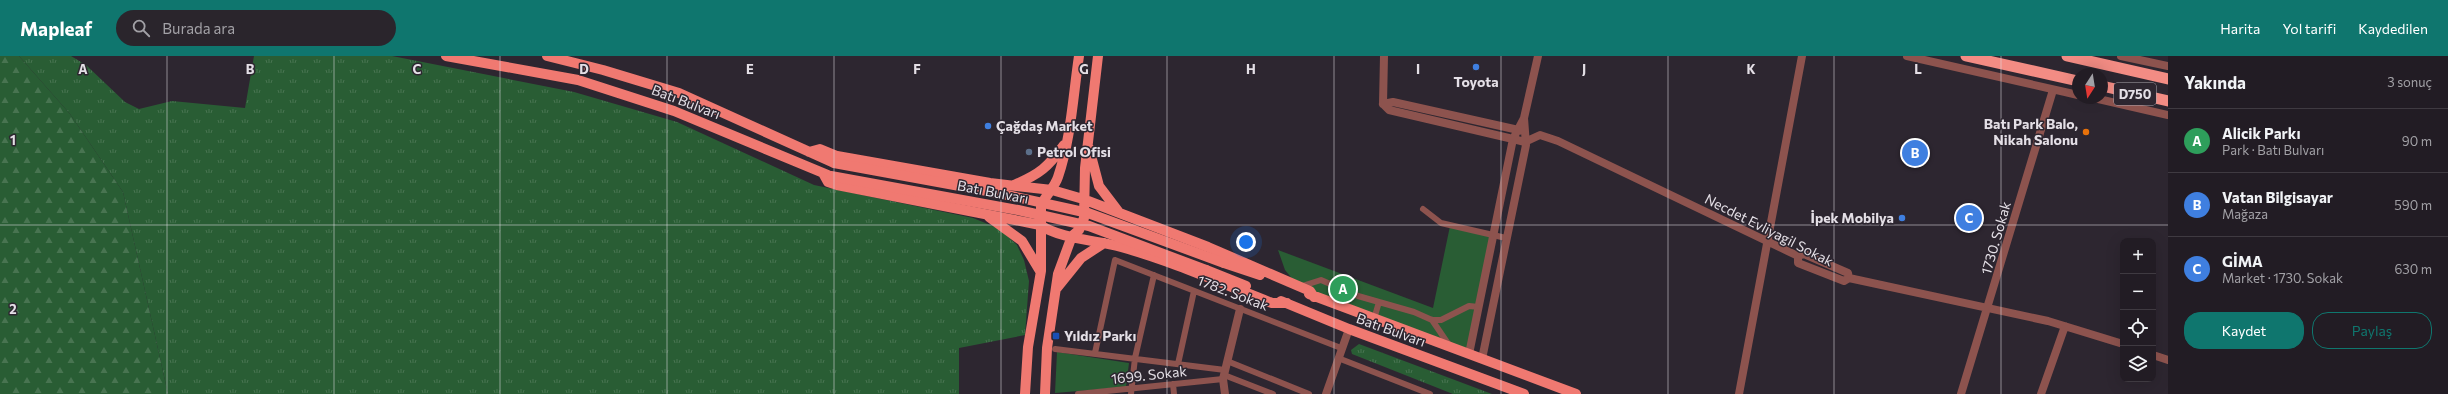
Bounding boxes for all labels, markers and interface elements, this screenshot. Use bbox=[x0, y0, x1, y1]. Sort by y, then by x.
search box bbox=[116, 10, 396, 46]
text: Mapleaf bbox=[20, 17, 92, 40]
icon: search bbox=[130, 17, 152, 39]
text: Burada ara bbox=[162, 19, 235, 37]
text: Harita bbox=[2220, 20, 2260, 37]
text: Yol tarifi bbox=[2282, 20, 2336, 37]
text: Kaydedilen bbox=[2358, 20, 2428, 37]
text: A bbox=[78, 61, 88, 77]
text: B bbox=[246, 61, 255, 77]
text: C bbox=[413, 61, 422, 77]
text: D bbox=[579, 61, 589, 77]
text: E bbox=[746, 61, 754, 77]
text: F bbox=[913, 61, 921, 77]
text: G bbox=[1079, 61, 1089, 77]
text: H bbox=[1246, 61, 1256, 77]
text: I bbox=[1416, 61, 1420, 77]
text: J bbox=[1582, 61, 1586, 77]
text: K bbox=[1746, 61, 1756, 77]
text: L bbox=[1914, 61, 1922, 77]
marker: Toyota bbox=[1471, 62, 1481, 72]
north arrow bbox=[2072, 68, 2108, 104]
text: Yakında bbox=[2184, 72, 2246, 93]
place label: Toyota bbox=[1453, 73, 1499, 90]
text: 3 sonuç bbox=[2387, 74, 2432, 90]
street label: Batı Bulvarı bbox=[649, 81, 723, 122]
road number: D750 bbox=[2114, 83, 2156, 105]
place label: Batı Park Balo, Nikah Salonu bbox=[1984, 115, 2078, 148]
place label: Çağdaş Market bbox=[996, 117, 1093, 134]
marker: Çağdaş Market bbox=[983, 121, 993, 131]
text: Alicik Parkı bbox=[2222, 124, 2301, 142]
marker: Batı Park Balo, Nikah Salonu bbox=[2081, 127, 2091, 137]
text: 1 bbox=[10, 132, 16, 148]
text: A bbox=[2192, 133, 2202, 149]
text: 90 m bbox=[2402, 133, 2432, 149]
pin: B bbox=[1902, 138, 1928, 168]
text: Park · Batı Bulvarı bbox=[2222, 142, 2324, 158]
place label: Petrol Ofisi bbox=[1037, 143, 1111, 160]
marker: Petrol Ofisi bbox=[1024, 147, 1034, 157]
street label: Batı Bulvarı bbox=[956, 176, 1030, 207]
text: Vatan Bilgisayar bbox=[2222, 188, 2333, 206]
street label: Necdet Evliyagil Sokak bbox=[1702, 190, 1837, 270]
text: B bbox=[2193, 197, 2201, 213]
text: 590 m bbox=[2394, 197, 2432, 213]
street label: 1730. Sokak bbox=[1977, 199, 2014, 276]
pin: C bbox=[1956, 203, 1982, 233]
text: Mağaza bbox=[2222, 206, 2268, 222]
place label: İpek Mobilya bbox=[1811, 209, 1894, 226]
marker: İpek Mobilya bbox=[1897, 213, 1907, 223]
your location bbox=[1236, 232, 1256, 252]
map controls bbox=[2120, 238, 2156, 382]
button: + bbox=[2120, 238, 2156, 274]
text: GİMA bbox=[2222, 252, 2263, 270]
text: C bbox=[2193, 261, 2201, 277]
text: 630 m bbox=[2394, 261, 2432, 277]
text: Market · 1730. Sokak bbox=[2222, 270, 2343, 286]
street label: 1782. Sokak bbox=[1195, 271, 1271, 314]
pin: A bbox=[1330, 274, 1356, 304]
button: − bbox=[2120, 274, 2156, 310]
text: 2 bbox=[9, 301, 17, 317]
street label: Batı Bulvarı bbox=[1354, 309, 1428, 350]
button: locate bbox=[2120, 310, 2156, 346]
button: Kaydet bbox=[2184, 312, 2304, 349]
button: Paylaş bbox=[2312, 312, 2432, 349]
place label: Yıldız Parkı bbox=[1064, 327, 1136, 344]
marker: Yıldız Parkı bbox=[1051, 331, 1061, 341]
button: layers bbox=[2120, 346, 2156, 382]
street label: 1699. Sokak bbox=[1110, 362, 1188, 387]

